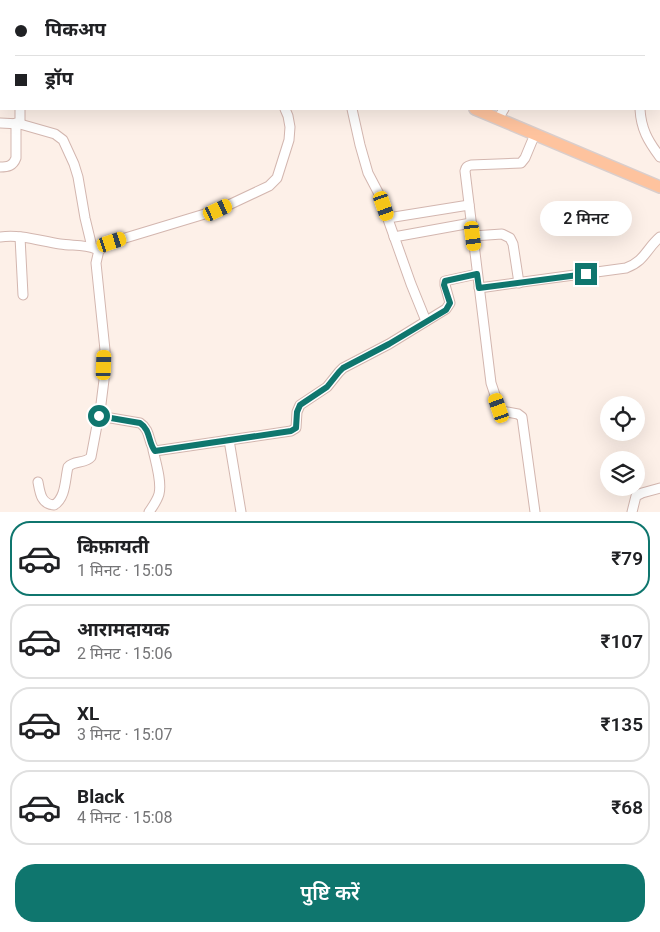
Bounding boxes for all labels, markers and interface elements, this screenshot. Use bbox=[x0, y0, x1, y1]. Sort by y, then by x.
text: पिकअप bbox=[45, 18, 106, 41]
text: ड्रॉप bbox=[45, 67, 73, 90]
car bbox=[372, 189, 395, 223]
car bbox=[201, 197, 234, 223]
callout: 2 मिनट bbox=[540, 202, 632, 236]
text: 2 मिनट bbox=[563, 209, 609, 228]
car bbox=[463, 220, 482, 252]
car bbox=[95, 230, 128, 254]
route end bbox=[575, 263, 597, 285]
car bbox=[95, 350, 112, 380]
car bbox=[487, 391, 510, 425]
map controls bbox=[600, 396, 645, 496]
button: locate bbox=[600, 396, 645, 441]
route start bbox=[88, 405, 110, 427]
button: layers bbox=[600, 451, 645, 496]
text: किफ़ायती bbox=[77, 535, 149, 558]
icon: car bbox=[17, 536, 62, 581]
text: ₹79 bbox=[611, 547, 643, 570]
text: 1 मिनट · 15:05 bbox=[77, 561, 173, 580]
text: आरामदायक bbox=[77, 618, 169, 641]
icon: car bbox=[17, 619, 62, 664]
text: ₹107 bbox=[600, 630, 643, 653]
text: 2 मिनट · 15:06 bbox=[77, 644, 173, 663]
icon: car bbox=[17, 702, 62, 747]
text: XL bbox=[77, 702, 99, 725]
text: ₹135 bbox=[600, 713, 643, 736]
text: 3 मिनट · 15:07 bbox=[77, 725, 173, 744]
icon: car bbox=[17, 785, 62, 830]
text: Black bbox=[77, 785, 124, 808]
text: ₹68 bbox=[611, 796, 643, 819]
text: 4 मिनट · 15:08 bbox=[77, 808, 173, 827]
button: पुष्टि करें bbox=[15, 864, 645, 922]

